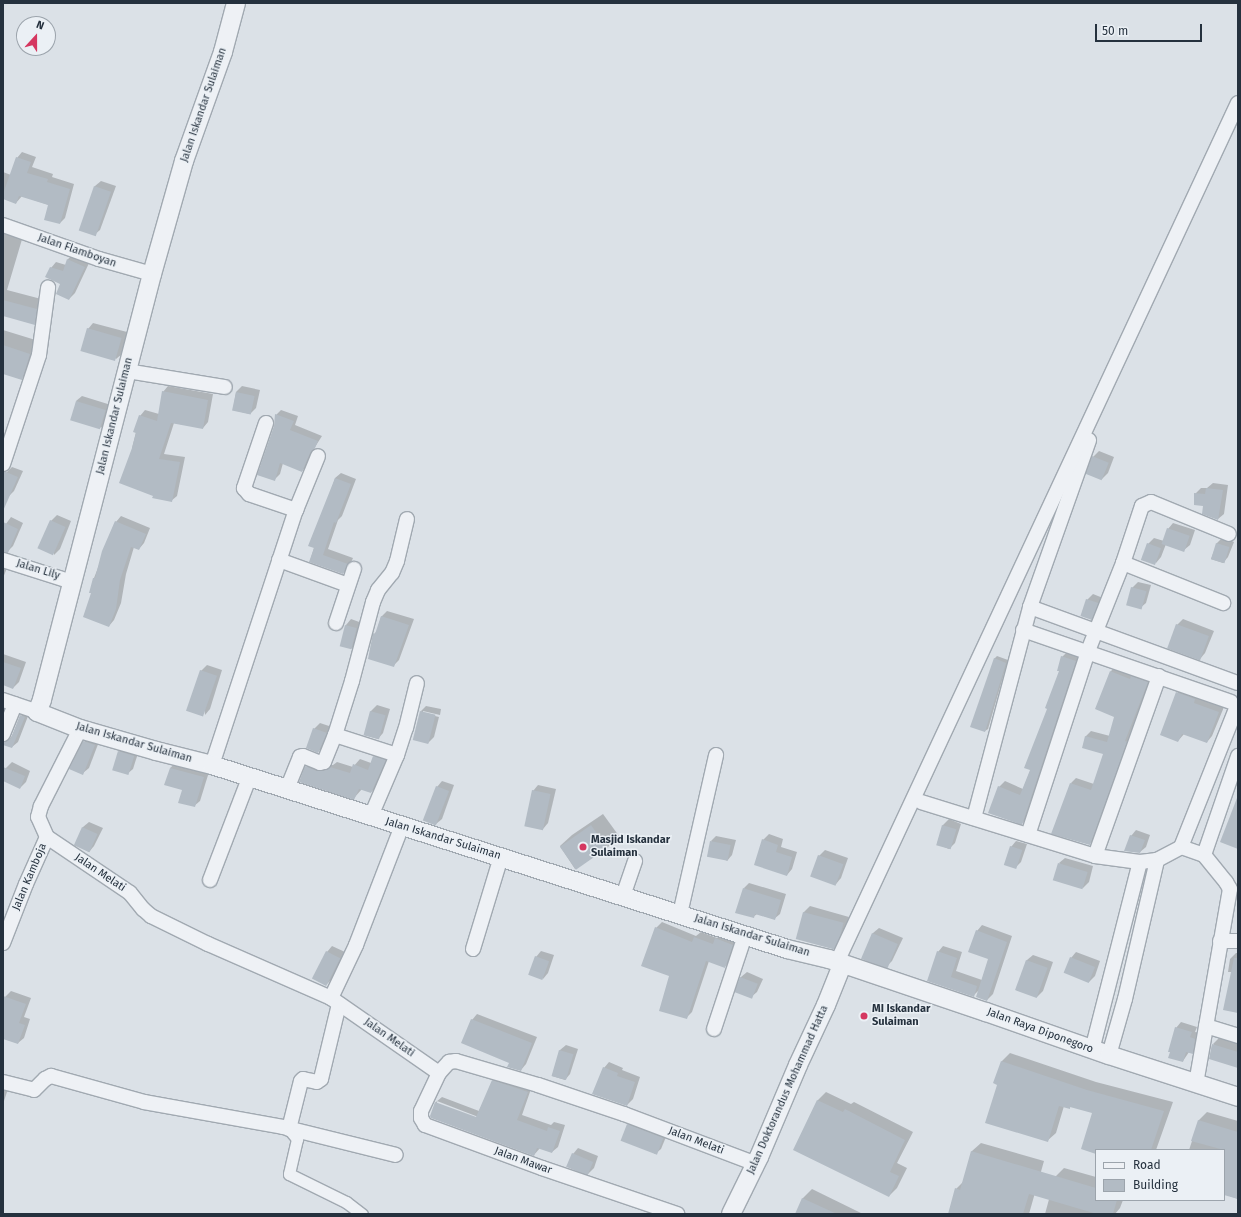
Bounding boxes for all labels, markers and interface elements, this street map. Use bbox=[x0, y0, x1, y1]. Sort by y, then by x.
north arrow bbox=[16, 16, 56, 56]
scale bar bbox=[1097, 16, 1204, 42]
text: N bbox=[34, 18, 46, 33]
text: 50 m bbox=[1102, 24, 1128, 38]
street label: Jalan Iskandar Sulaiman bbox=[178, 46, 230, 164]
street label: Jalan Flamboyan bbox=[36, 231, 118, 271]
street label: Jalan Iskandar Sulaiman bbox=[94, 356, 136, 476]
street label: Jalan Lily bbox=[15, 557, 61, 583]
street label: Jalan Iskandar Sulaiman bbox=[74, 720, 194, 766]
street label: Jalan Iskandar Sulaiman bbox=[384, 815, 502, 863]
place label: Masjid Iskandar Sulaiman bbox=[591, 834, 670, 860]
street label: Jalan Kamboja bbox=[10, 841, 50, 913]
marker: Masjid Iskandar Sulaiman bbox=[578, 842, 588, 852]
street label: Jalan Melati bbox=[72, 851, 128, 895]
street label: Jalan Iskandar Sulaiman bbox=[693, 912, 811, 960]
place label: MI Iskandar Sulaiman bbox=[872, 1003, 930, 1029]
street label: Jalan Doktorandus Mohammad Hatta bbox=[745, 1004, 831, 1176]
street label: Jalan Raya Diponegoro bbox=[985, 1006, 1095, 1056]
marker: MI Iskandar Sulaiman bbox=[859, 1011, 869, 1021]
street label: Jalan Melati bbox=[361, 1016, 417, 1060]
street label: Jalan Melati bbox=[666, 1124, 726, 1158]
street label: Jalan Mawar bbox=[492, 1145, 554, 1177]
legend bbox=[1095, 1149, 1225, 1201]
text: Road bbox=[1133, 1158, 1161, 1172]
text: Building bbox=[1133, 1178, 1178, 1192]

